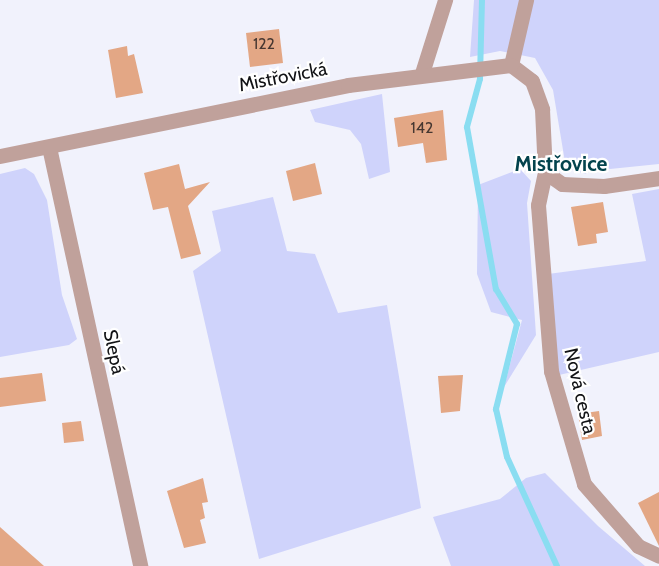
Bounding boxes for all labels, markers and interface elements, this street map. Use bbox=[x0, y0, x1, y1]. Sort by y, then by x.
house number: 122 bbox=[253, 34, 275, 54]
street label: Mistřovická bbox=[237, 57, 329, 97]
house number: 142 bbox=[411, 118, 433, 138]
district label: Mistřovice bbox=[515, 151, 607, 177]
street label: Slepá bbox=[98, 328, 130, 376]
street label: Nová cesta bbox=[559, 346, 601, 436]

